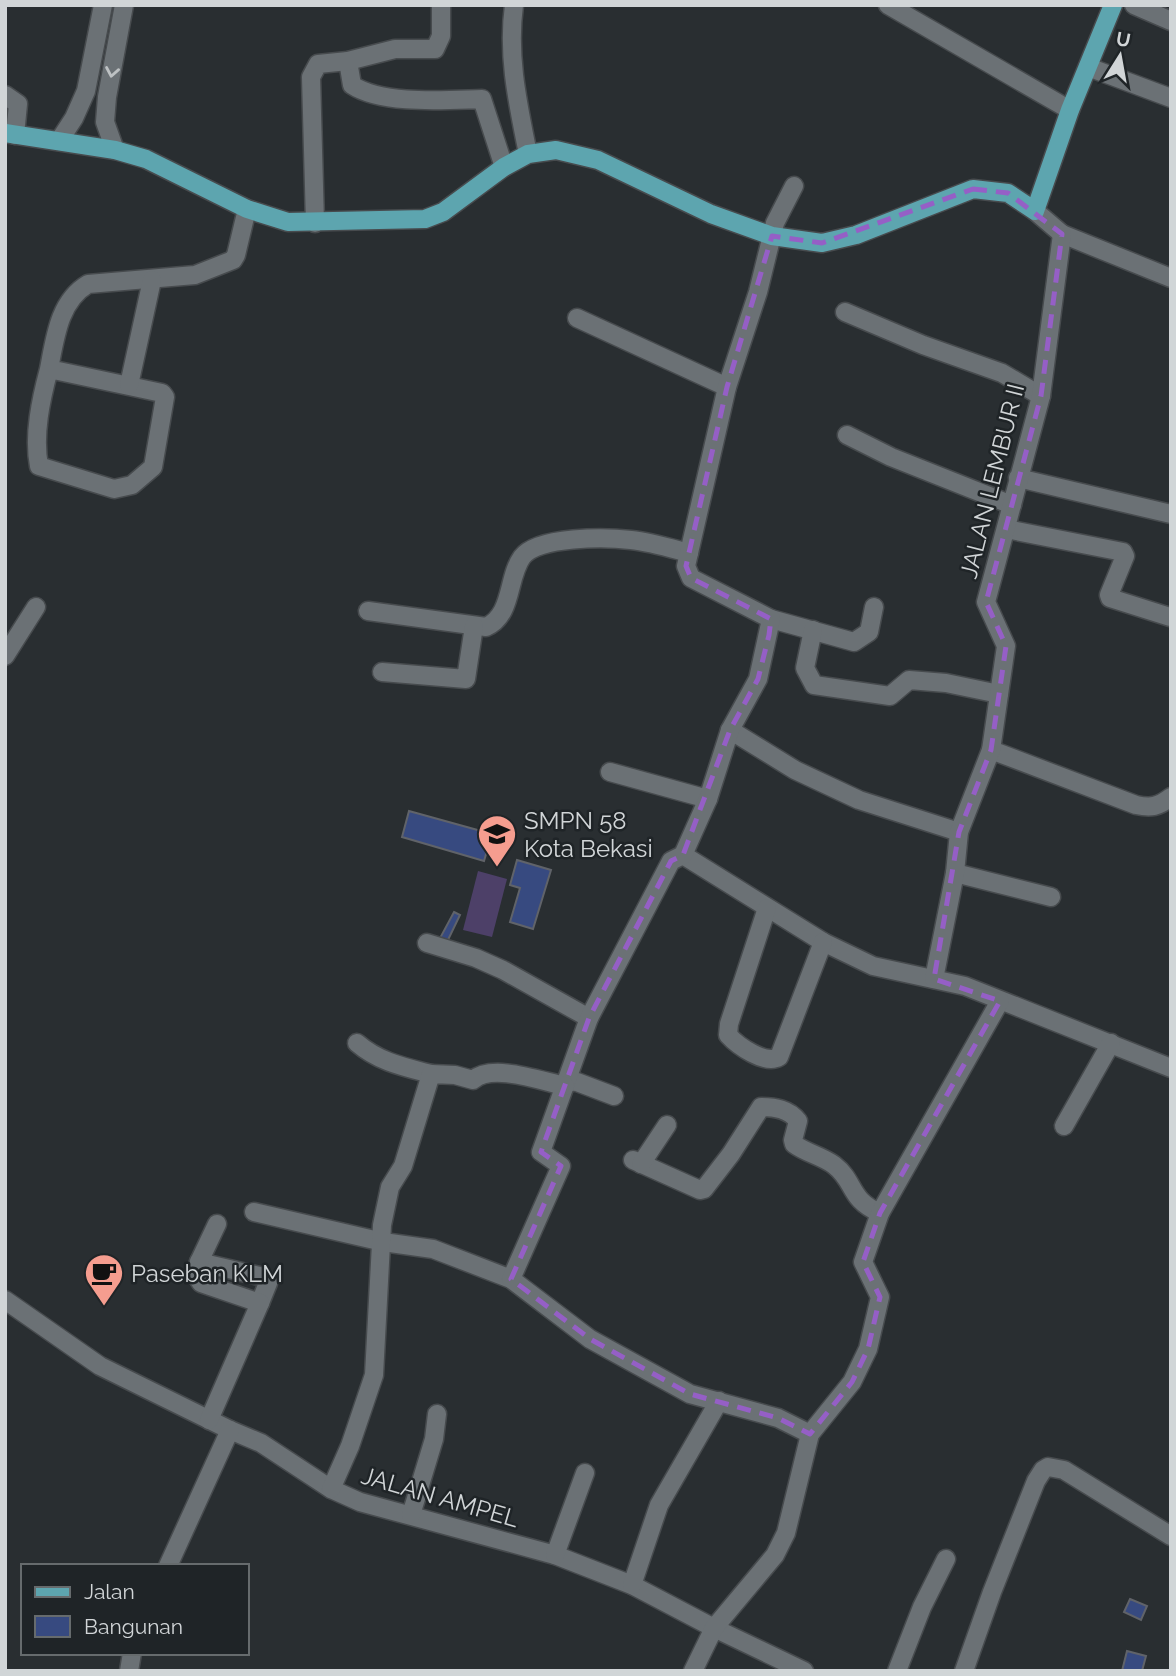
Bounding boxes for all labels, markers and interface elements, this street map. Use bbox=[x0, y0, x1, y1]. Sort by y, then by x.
north arrow bbox=[1085, 21, 1155, 91]
text: U bbox=[1114, 27, 1132, 51]
one-way arrow bbox=[105, 66, 120, 78]
street label: JALAN LEMBUR II bbox=[954, 381, 1030, 581]
place label: SMPN 58 Kota Bekasi bbox=[524, 806, 653, 863]
school or university icon: SMPN 58 Kota Bekasi bbox=[476, 813, 518, 868]
cafe icon: Paseban KLM bbox=[83, 1252, 125, 1307]
place label: Paseban KLM bbox=[131, 1259, 283, 1288]
street label: JALAN AMPEL bbox=[358, 1461, 522, 1533]
legend bbox=[21, 1564, 248, 1655]
text: Jalan bbox=[84, 1579, 135, 1604]
text: Bangunan bbox=[84, 1614, 183, 1639]

